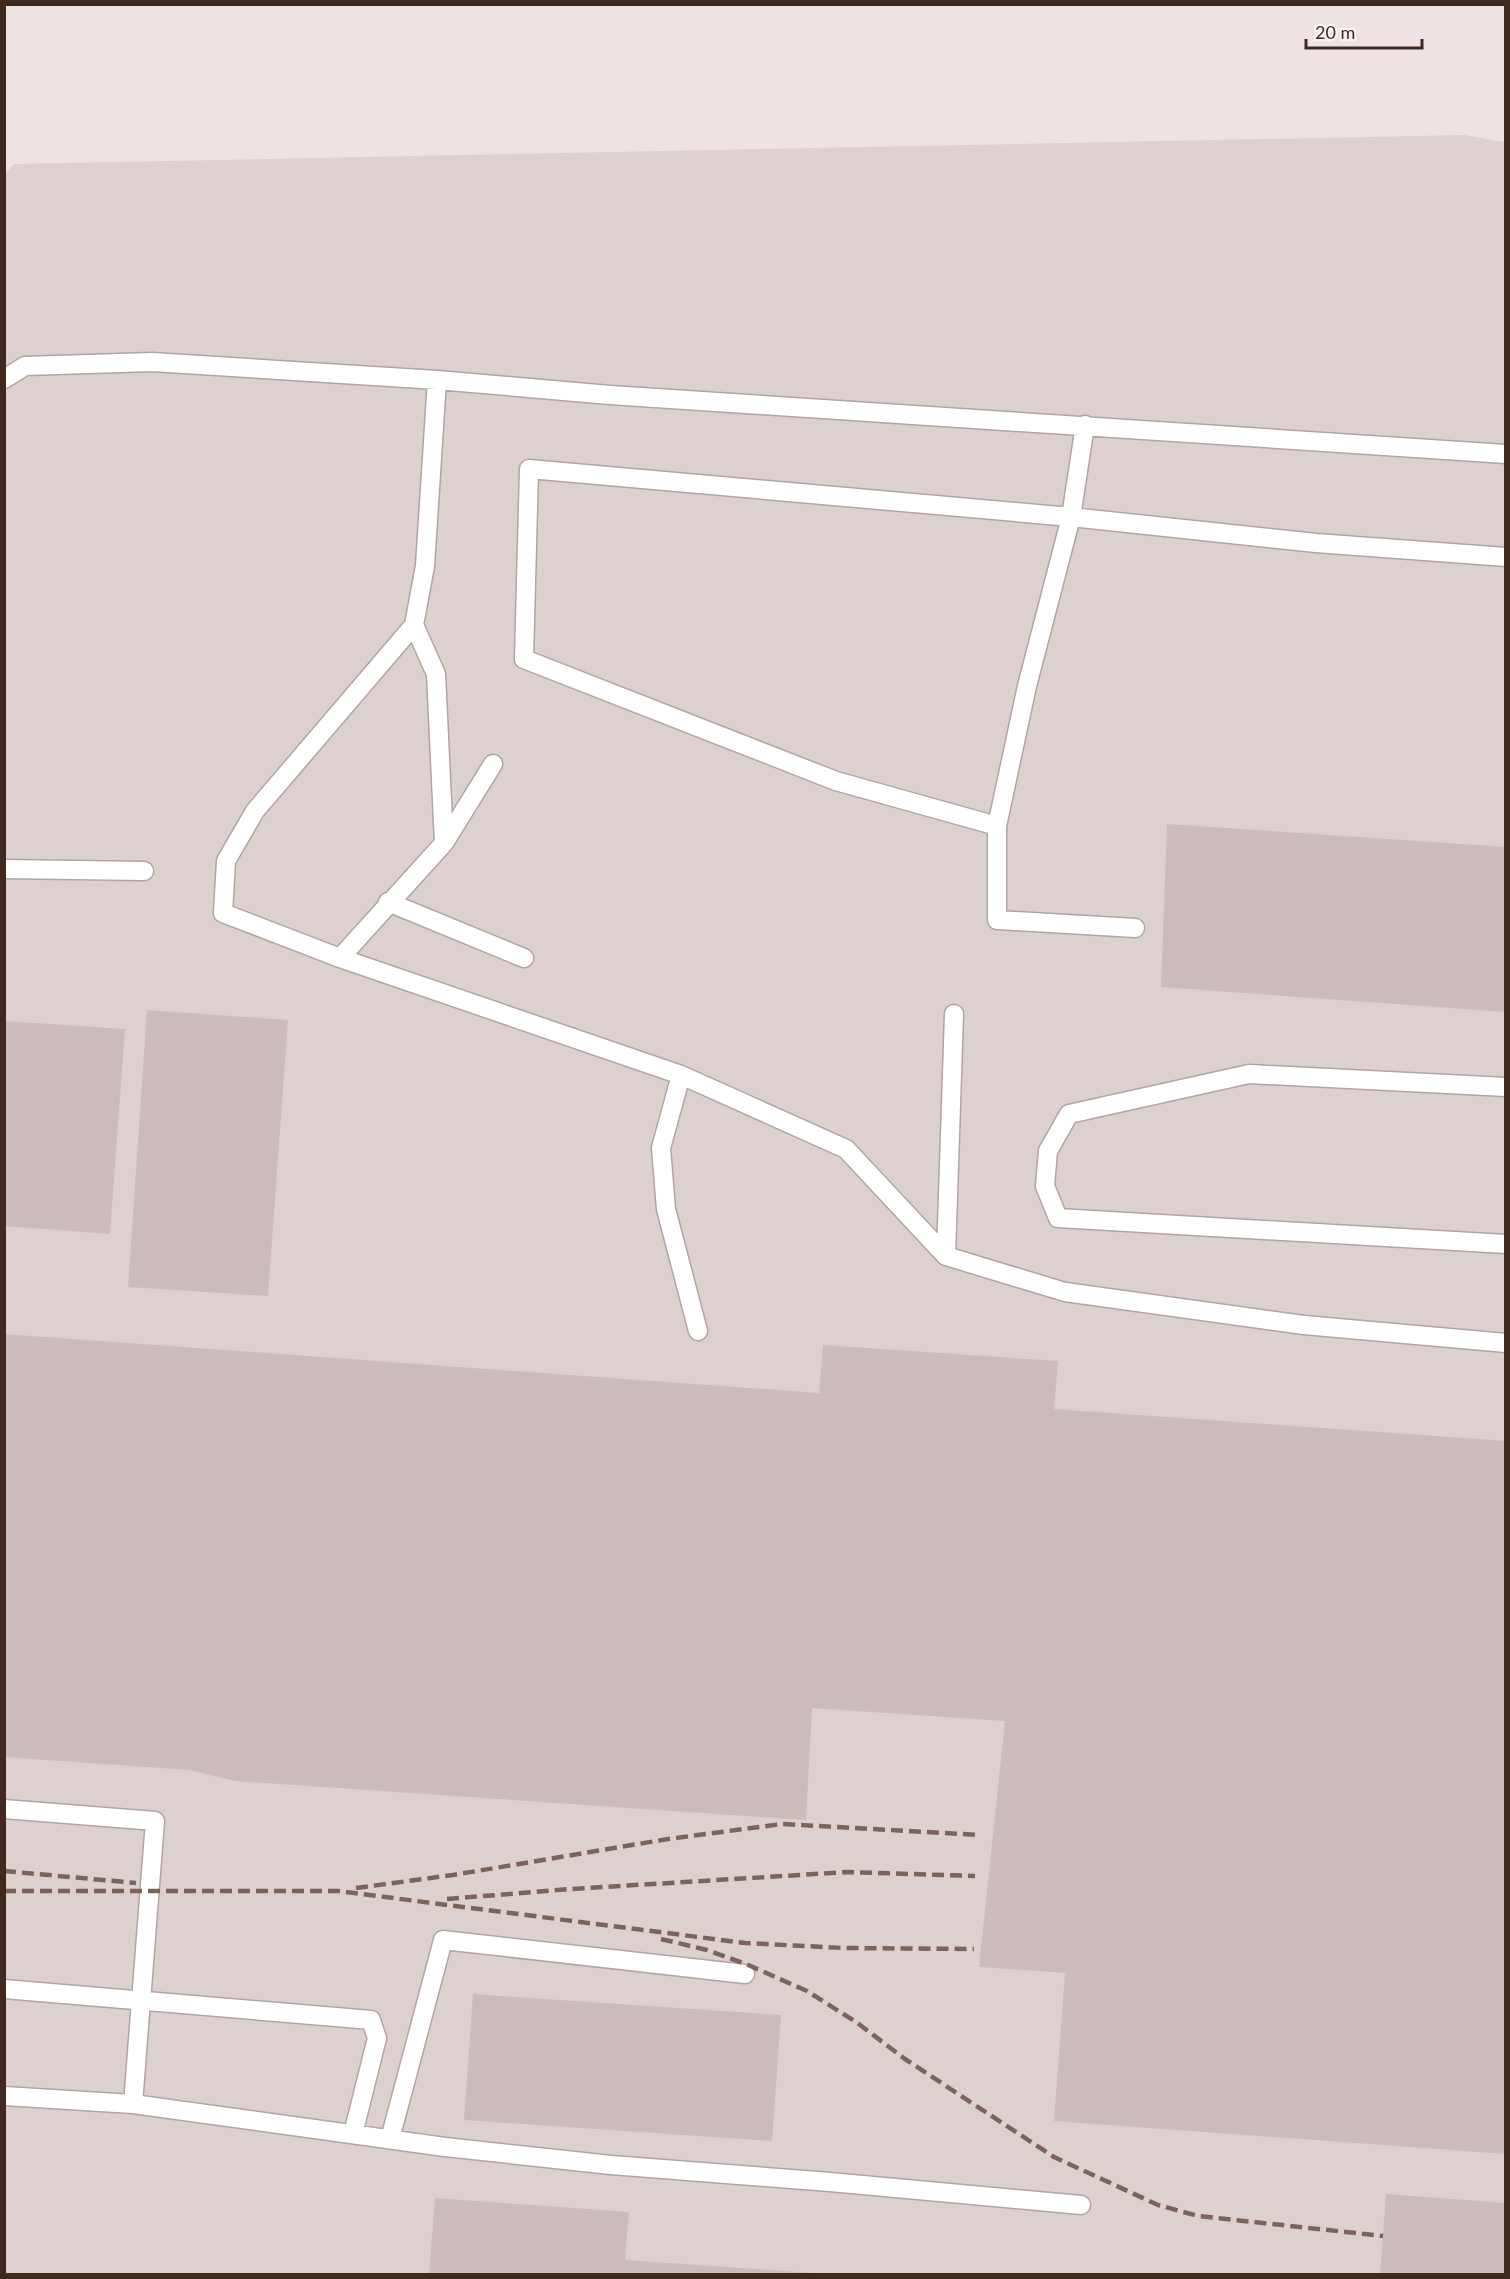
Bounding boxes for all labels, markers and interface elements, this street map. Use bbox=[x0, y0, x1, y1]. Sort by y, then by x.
scale bar bbox=[1306, 12, 1422, 50]
text: 20 m bbox=[1315, 21, 1355, 43]

